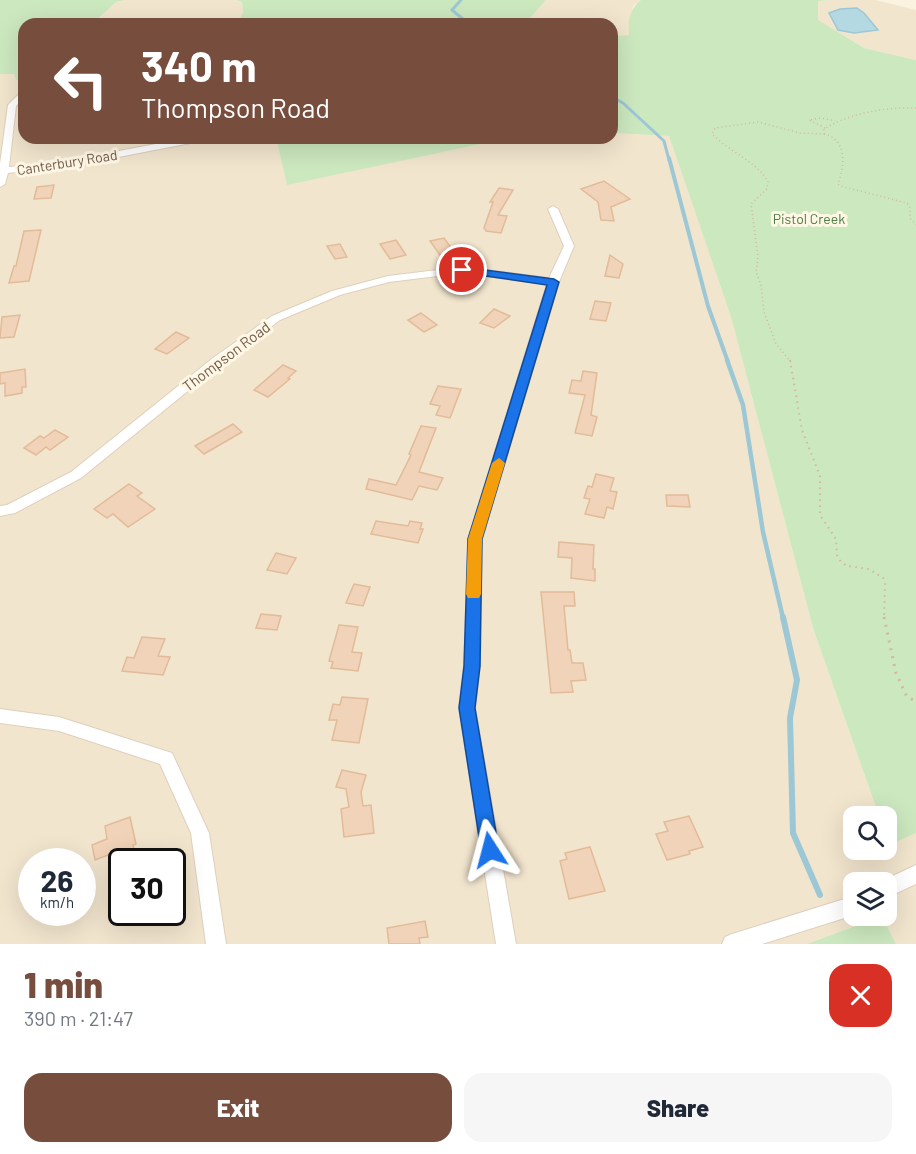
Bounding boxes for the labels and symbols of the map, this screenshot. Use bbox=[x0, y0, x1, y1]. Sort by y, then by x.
street label: Canterbury Road bbox=[16, 146, 118, 178]
park label: Pistol Creek bbox=[773, 210, 845, 227]
pin bbox=[436, 244, 487, 295]
street label: Thompson Road bbox=[179, 317, 273, 395]
position arrow bbox=[458, 818, 522, 882]
speed limit sign: 30 bbox=[108, 848, 186, 926]

